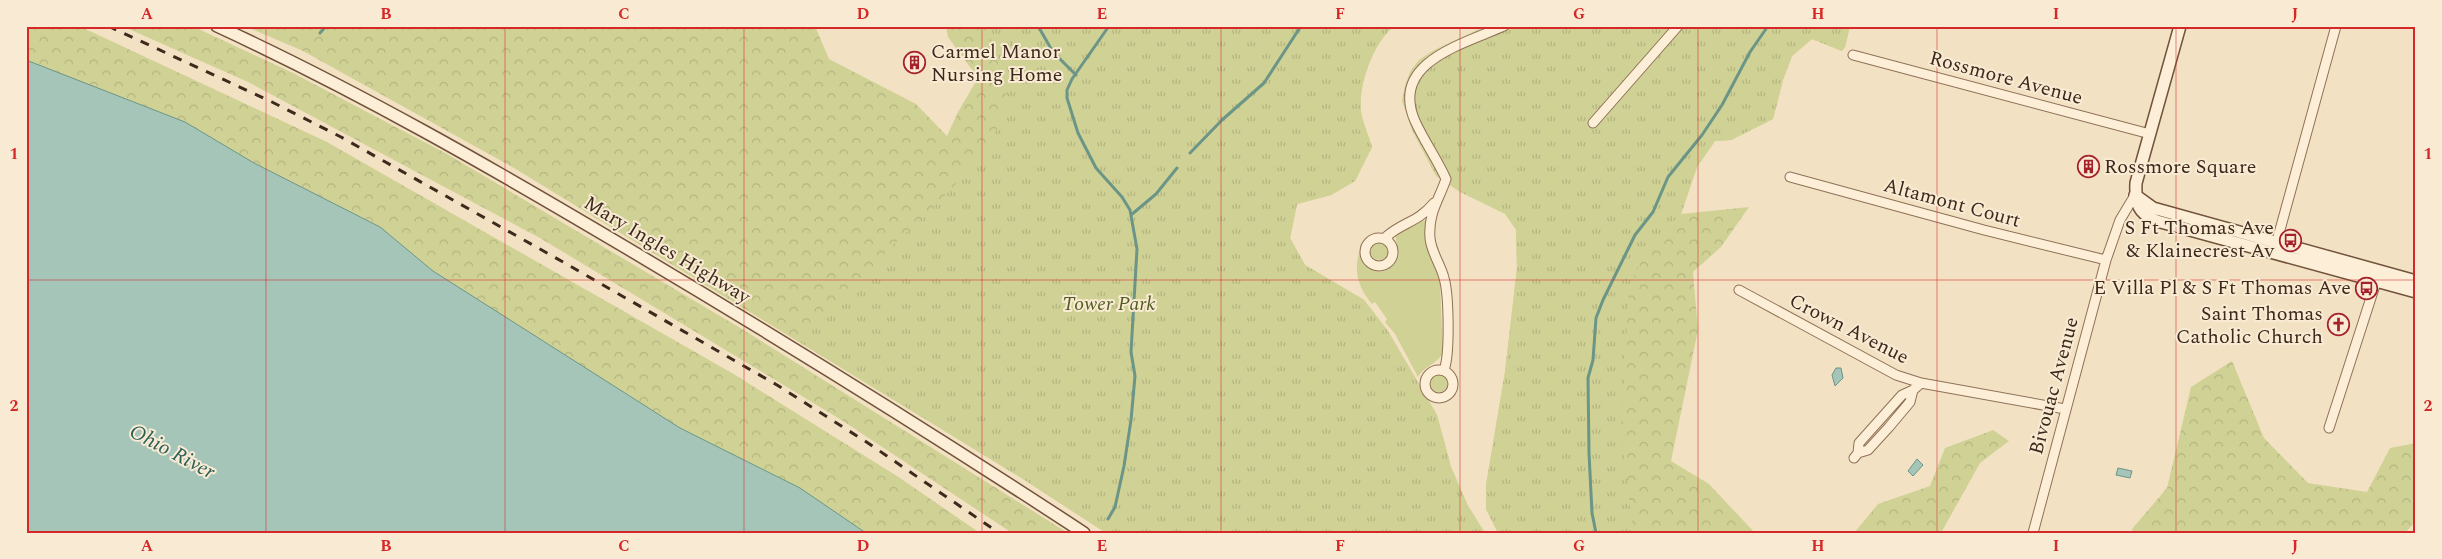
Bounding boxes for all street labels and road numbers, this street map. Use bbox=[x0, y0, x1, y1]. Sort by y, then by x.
street label: Rossmore Avenue bbox=[1926, 43, 2086, 113]
street label: Altamont Court bbox=[1880, 170, 2024, 236]
street label: Mary Ingles Highway bbox=[578, 188, 757, 312]
street label: Crown Avenue bbox=[1784, 286, 1914, 372]
street label: Bivouac Avenue bbox=[2021, 314, 2087, 458]

